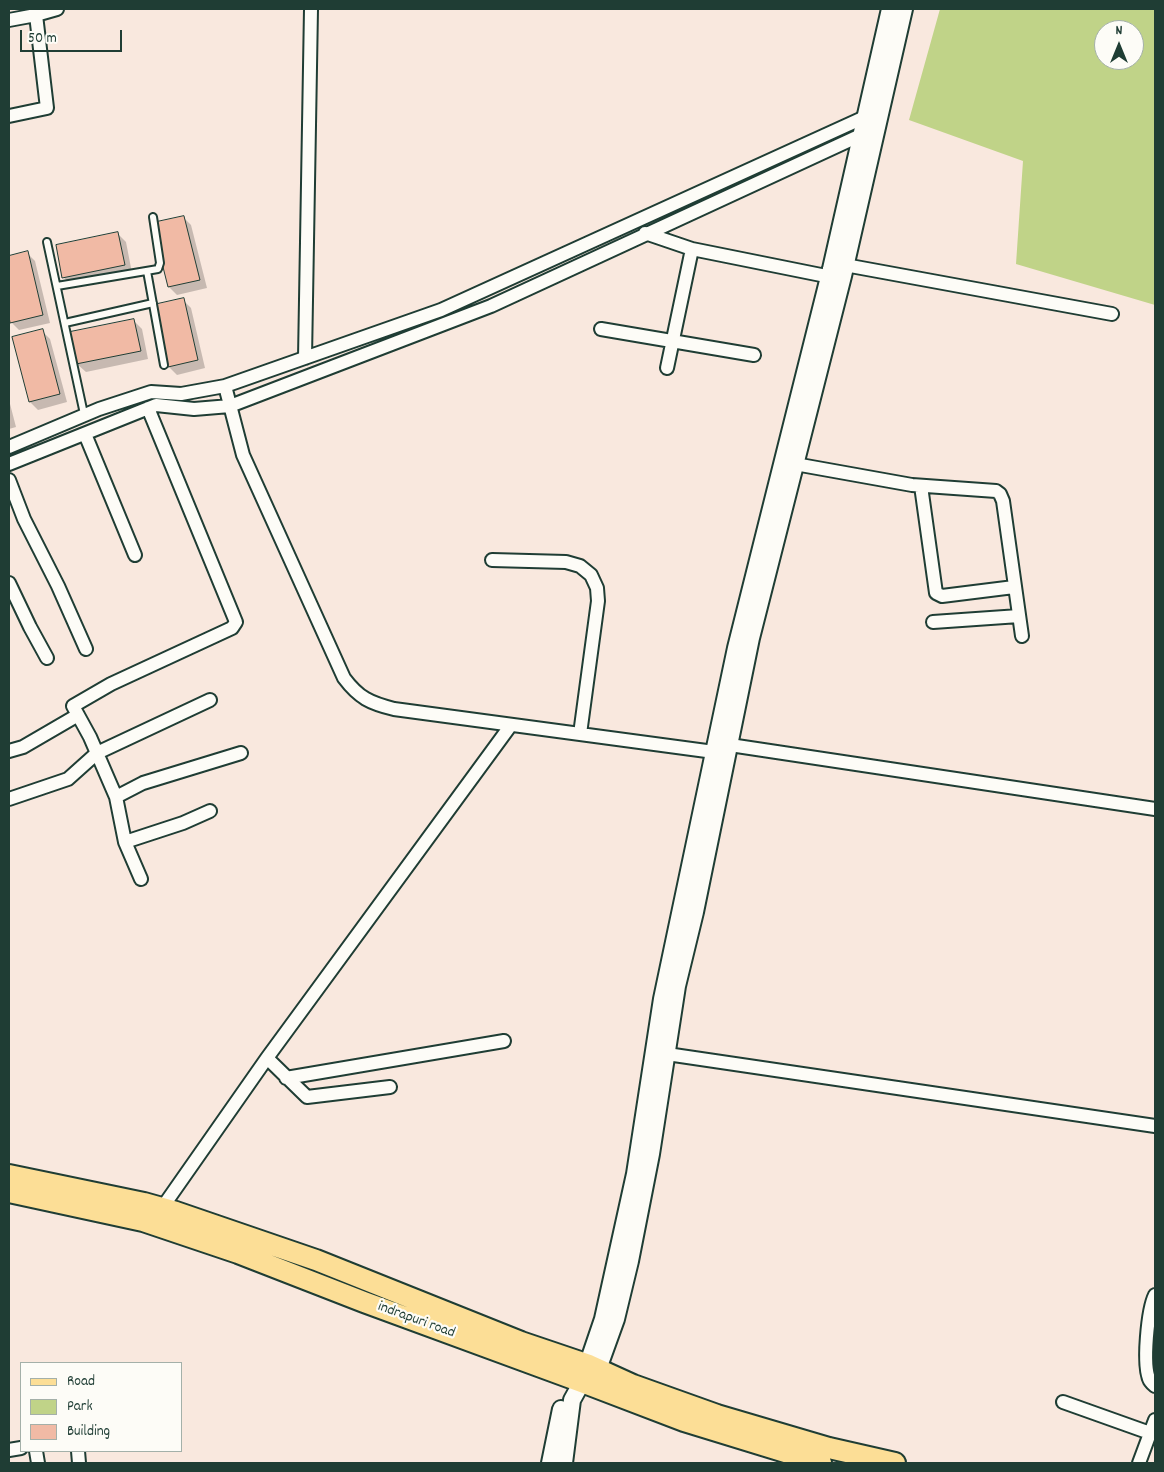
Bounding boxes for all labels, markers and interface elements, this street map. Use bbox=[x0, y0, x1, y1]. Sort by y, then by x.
scale bar bbox=[22, 20, 125, 52]
north arrow bbox=[1094, 20, 1144, 70]
text: N bbox=[1116, 21, 1122, 41]
text: 50 m bbox=[28, 28, 57, 50]
street label: indrapuri road bbox=[375, 1299, 457, 1343]
legend bbox=[20, 1362, 182, 1452]
text: Road bbox=[67, 1371, 95, 1393]
text: Park bbox=[67, 1396, 93, 1418]
text: Building bbox=[67, 1421, 110, 1443]

